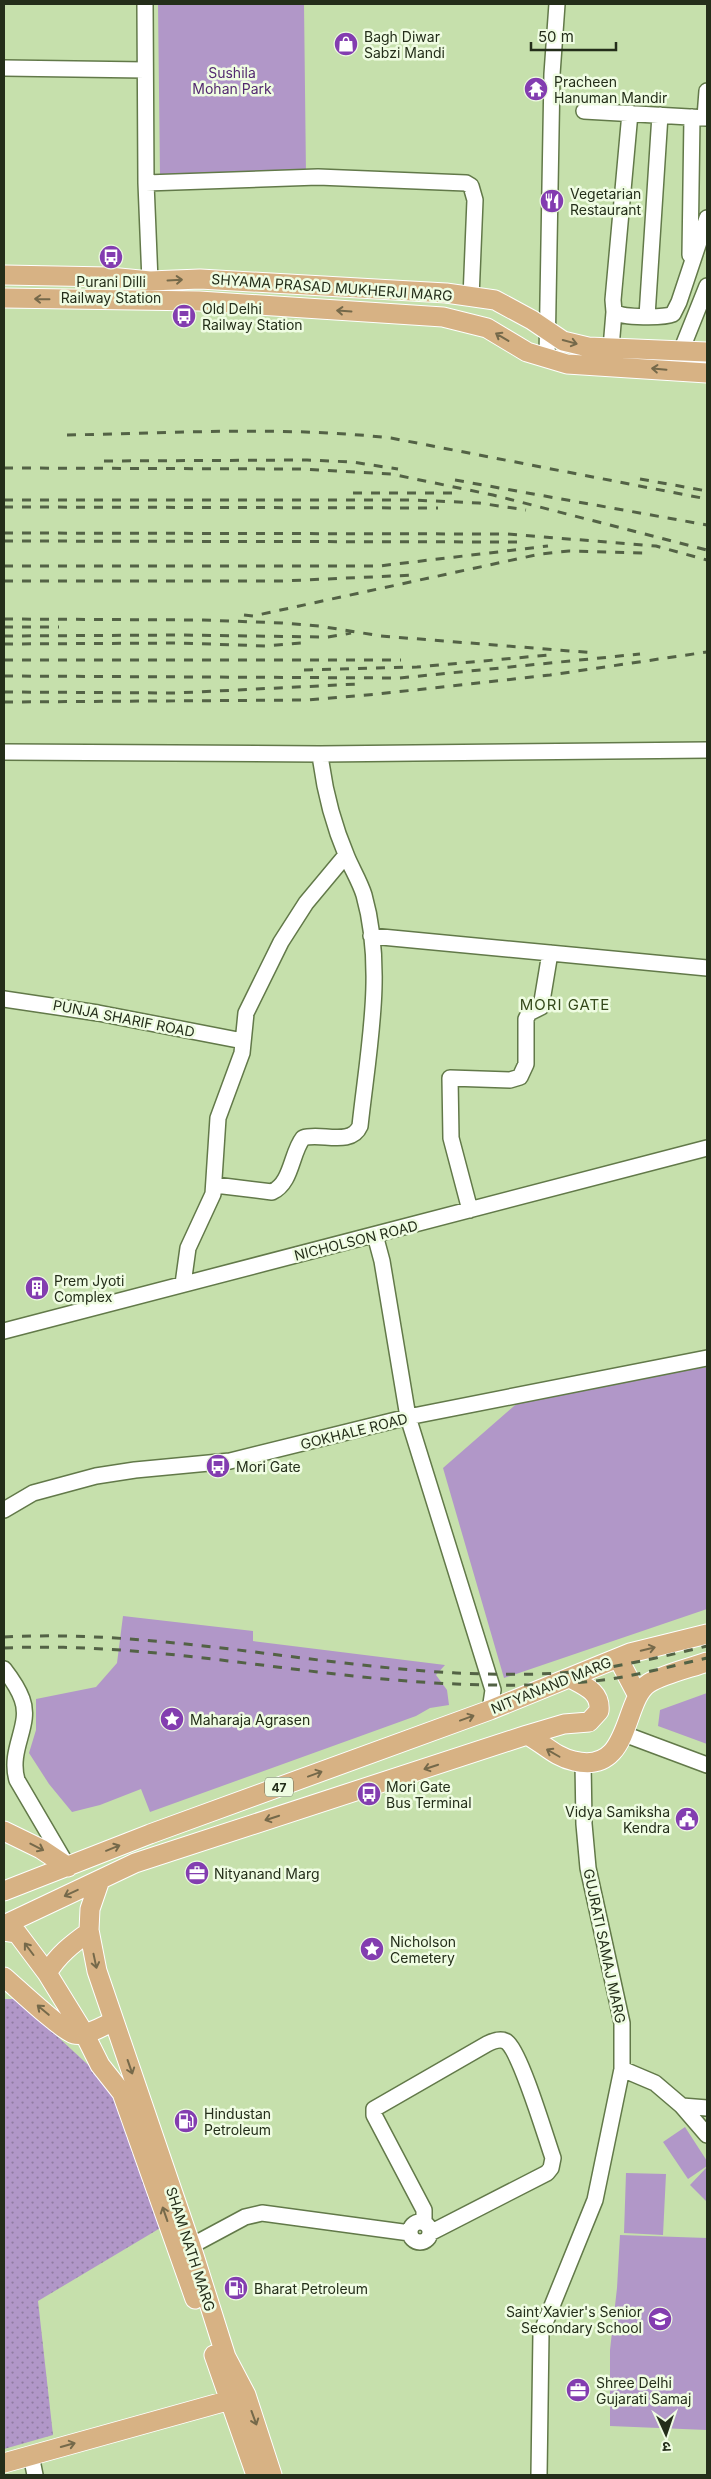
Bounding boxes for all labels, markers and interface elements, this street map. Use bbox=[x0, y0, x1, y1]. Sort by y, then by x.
scale bar bbox=[531, 20, 616, 52]
text: 50 m bbox=[538, 27, 574, 46]
place label: Bagh Diwar Sabzi Mandi bbox=[364, 28, 445, 61]
shop icon: Bagh Diwar Sabzi Mandi bbox=[333, 31, 359, 57]
park label: Sushila Mohan Park bbox=[192, 64, 272, 97]
place label: Pracheen Hanuman Mandir bbox=[554, 73, 667, 106]
temple icon: Pracheen Hanuman Mandir bbox=[523, 76, 549, 102]
place label: Vegetarian Restaurant bbox=[570, 185, 642, 218]
restaurant icon: Vegetarian Restaurant bbox=[539, 188, 565, 214]
bus stop icon: Purani Dilli Railway Station bbox=[98, 244, 124, 270]
street label: SHYAMA PRASAD MUKHERJI MARG bbox=[211, 270, 453, 304]
place label: Purani Dilli Railway Station bbox=[61, 273, 161, 306]
one-way arrow bbox=[167, 276, 183, 285]
one-way arrow bbox=[34, 294, 50, 304]
place label: Old Delhi Railway Station bbox=[202, 300, 303, 333]
bus stop icon: Old Delhi Railway Station bbox=[171, 303, 197, 329]
one-way arrow bbox=[336, 306, 352, 315]
one-way arrow bbox=[496, 332, 510, 342]
one-way arrow bbox=[562, 338, 578, 348]
one-way arrow bbox=[651, 364, 667, 373]
district label: MORI GATE bbox=[520, 995, 610, 1014]
street label: PUNJA SHARIF ROAD bbox=[52, 996, 196, 1040]
street label: NICHOLSON ROAD bbox=[292, 1216, 420, 1264]
place label: Prem Jyoti Complex bbox=[54, 1272, 124, 1305]
building icon: Prem Jyoti Complex bbox=[24, 1275, 50, 1301]
street label: GOKHALE ROAD bbox=[299, 1409, 409, 1453]
bus stop icon: Mori Gate bbox=[205, 1453, 231, 1479]
place label: Mori Gate bbox=[236, 1458, 301, 1475]
one-way arrow bbox=[640, 1644, 656, 1653]
street label: NITYANAND MARG bbox=[488, 1653, 614, 1717]
place icon: Maharaja Agrasen bbox=[159, 1706, 185, 1732]
place label: Maharaja Agrasen bbox=[190, 1711, 310, 1728]
one-way arrow bbox=[459, 1713, 474, 1722]
one-way arrow bbox=[547, 1747, 561, 1757]
one-way arrow bbox=[423, 1762, 439, 1772]
one-way arrow bbox=[306, 1769, 322, 1778]
road number: 47 bbox=[265, 1778, 293, 1796]
place label: Mori Gate Bus Terminal bbox=[386, 1778, 472, 1811]
bus stop icon: Mori Gate Bus Terminal bbox=[356, 1781, 382, 1807]
place label: Vidya Samiksha Kendra bbox=[565, 1803, 670, 1836]
public building icon: Vidya Samiksha Kendra bbox=[674, 1806, 700, 1832]
one-way arrow bbox=[265, 1814, 281, 1824]
one-way arrow bbox=[29, 1843, 44, 1853]
one-way arrow bbox=[105, 1843, 120, 1853]
office icon: Nityanand Marg bbox=[184, 1860, 210, 1886]
place label: Nityanand Marg bbox=[214, 1865, 320, 1882]
street label: GUJRATI SAMAJ MARG bbox=[580, 1867, 630, 2025]
one-way arrow bbox=[64, 1889, 79, 1899]
place label: Nicholson Cemetery bbox=[390, 1933, 456, 1966]
place icon: Nicholson Cemetery bbox=[359, 1936, 385, 1962]
one-way arrow bbox=[23, 1943, 34, 1956]
one-way arrow bbox=[91, 1953, 100, 1969]
one-way arrow bbox=[37, 2005, 50, 2016]
one-way arrow bbox=[126, 2059, 135, 2075]
place label: Hindustan Petroleum bbox=[204, 2105, 271, 2138]
fuel station icon: Hindustan Petroleum bbox=[173, 2108, 199, 2134]
street label: SHAM NATH MARG bbox=[163, 2185, 219, 2313]
one-way arrow bbox=[160, 2207, 169, 2223]
fuel station icon: Bharat Petroleum bbox=[223, 2275, 249, 2301]
place label: Bharat Petroleum bbox=[254, 2280, 368, 2297]
place label: Saint Xavier's Senior Secondary School bbox=[506, 2303, 642, 2336]
school or university icon: Saint Xavier's Senior Secondary School bbox=[647, 2306, 673, 2332]
place label: Shree Delhi Gujarati Samaj bbox=[596, 2374, 691, 2407]
office icon: Shree Delhi Gujarati Samaj bbox=[565, 2377, 591, 2403]
north arrow bbox=[641, 2409, 691, 2459]
one-way arrow bbox=[250, 2410, 259, 2425]
one-way arrow bbox=[59, 2439, 75, 2449]
text: उ bbox=[661, 2439, 671, 2456]

